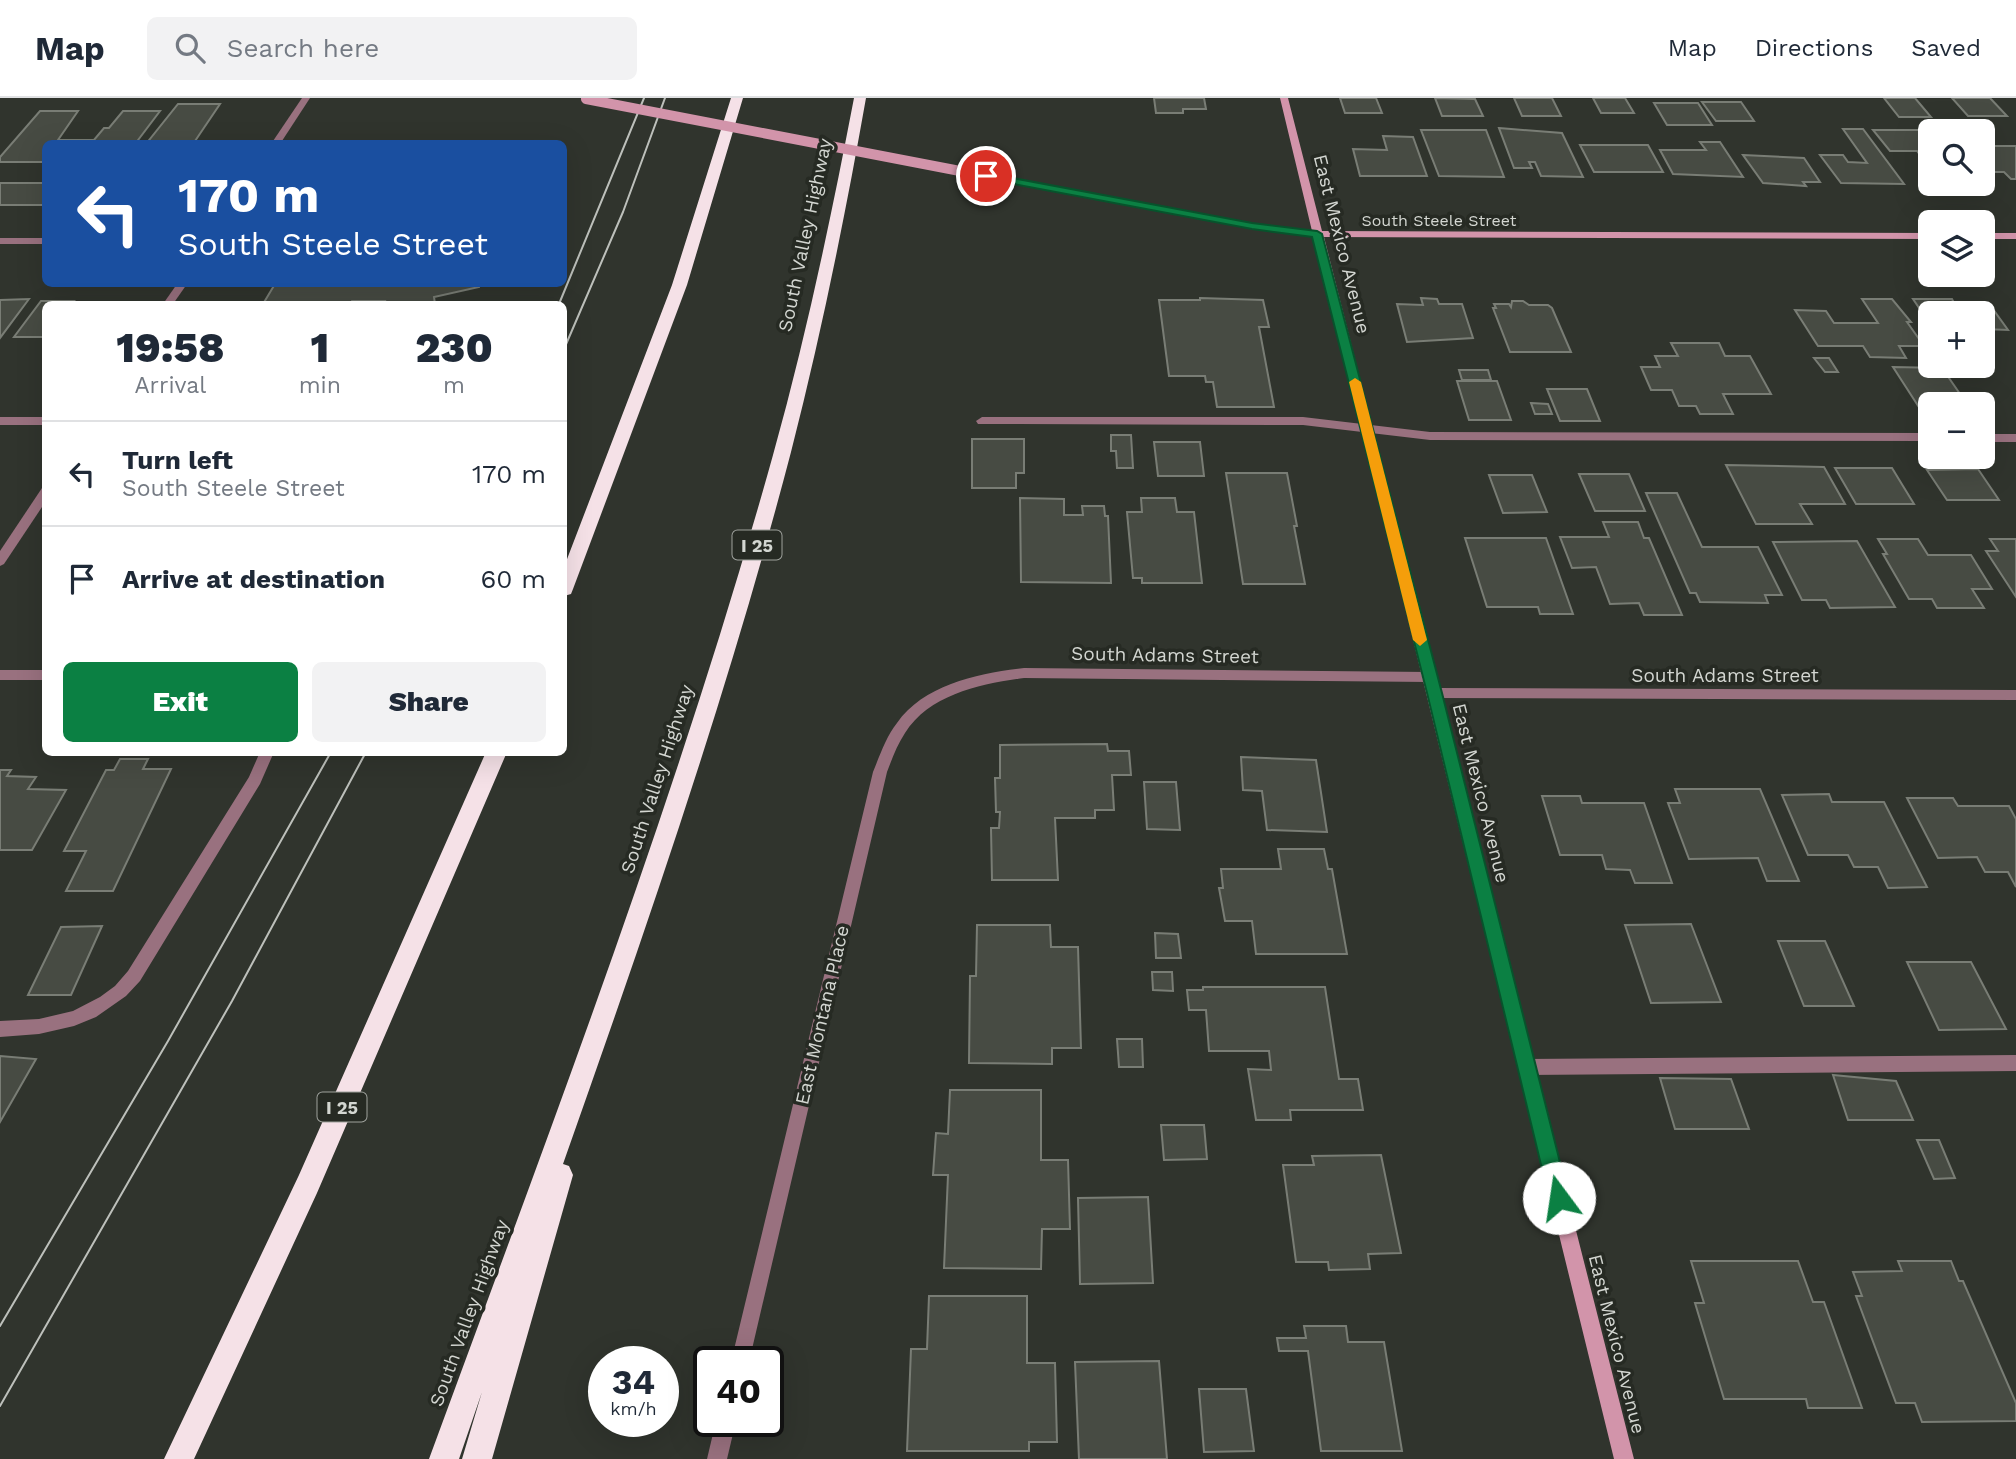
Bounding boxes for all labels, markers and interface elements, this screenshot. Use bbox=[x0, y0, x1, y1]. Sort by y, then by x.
search box bbox=[147, 17, 637, 80]
text: Map bbox=[35, 29, 105, 68]
icon: search bbox=[171, 29, 209, 67]
text: Search here bbox=[227, 33, 379, 63]
text: Map bbox=[1668, 34, 1717, 62]
text: Directions bbox=[1755, 34, 1873, 62]
text: Saved bbox=[1911, 34, 1981, 62]
map controls bbox=[1918, 119, 1995, 469]
button: search bbox=[1918, 119, 1995, 196]
street label: South Valley Highway bbox=[773, 136, 837, 334]
pin bbox=[956, 146, 1016, 206]
street label: East Mexico Avenue bbox=[1309, 152, 1375, 336]
icon: arrive bbox=[967, 157, 1005, 195]
text: 170 m bbox=[178, 166, 319, 224]
icon: left bbox=[63, 168, 154, 259]
button: layers bbox=[1918, 210, 1995, 287]
street label: South Steele Street bbox=[1362, 211, 1517, 230]
text: South Steele Street bbox=[178, 225, 488, 263]
button: + bbox=[1918, 301, 1995, 378]
text: 19:58 bbox=[116, 323, 225, 372]
text: 1 bbox=[310, 323, 329, 372]
text: 230 bbox=[415, 323, 493, 372]
text: Arrival bbox=[134, 372, 206, 399]
text: min bbox=[299, 372, 341, 399]
text: m bbox=[443, 372, 465, 399]
button: − bbox=[1918, 392, 1995, 469]
text: Turn left bbox=[122, 445, 233, 475]
icon: left bbox=[63, 455, 101, 493]
text: 170 m bbox=[472, 459, 546, 489]
text: South Steele Street bbox=[122, 475, 345, 502]
road number: I 25 bbox=[732, 530, 782, 560]
icon: arrive bbox=[63, 560, 101, 598]
text: Arrive at destination bbox=[122, 564, 385, 594]
text: 60 m bbox=[480, 564, 546, 594]
street label: South Adams Street bbox=[1071, 642, 1259, 668]
button: Exit bbox=[63, 662, 298, 742]
button: Share bbox=[312, 662, 546, 742]
street label: South Adams Street bbox=[1631, 664, 1819, 687]
street label: South Valley Highway bbox=[616, 682, 698, 876]
street label: East Mexico Avenue bbox=[1448, 701, 1514, 885]
street label: East Montana Place bbox=[790, 923, 854, 1107]
road number: I 25 bbox=[318, 1092, 366, 1122]
position arrow bbox=[1522, 1161, 1596, 1235]
street label: South Valley Highway bbox=[424, 1216, 514, 1410]
street label: East Mexico Avenue bbox=[1584, 1252, 1650, 1436]
speed limit sign: 40 bbox=[693, 1346, 784, 1437]
text: 34 bbox=[612, 1361, 655, 1403]
text: km/h bbox=[610, 1398, 657, 1419]

